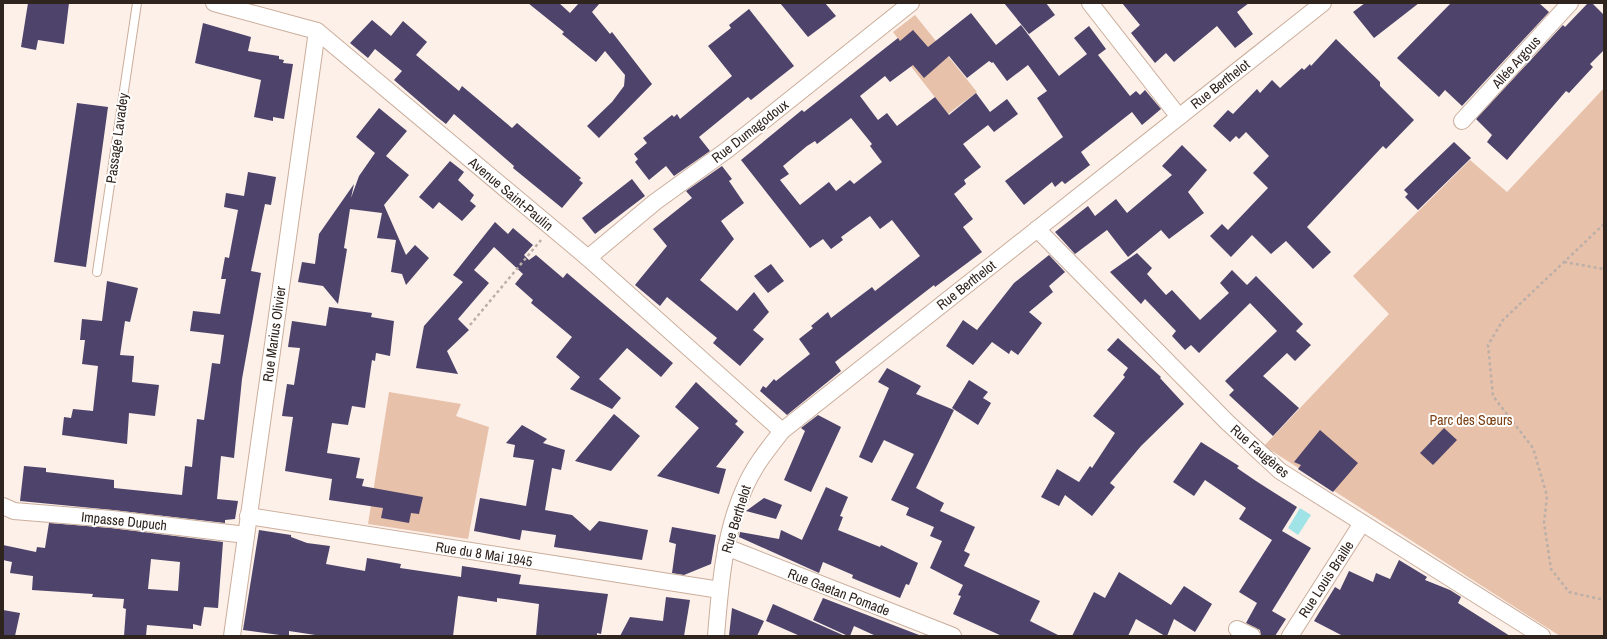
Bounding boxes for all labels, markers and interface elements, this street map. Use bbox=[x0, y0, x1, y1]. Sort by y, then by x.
street label: Allée Argous bbox=[1487, 32, 1544, 93]
street label: Rue Berthelot bbox=[1187, 55, 1253, 113]
street label: Passage Lavadey bbox=[102, 91, 132, 184]
street label: Rue Dumagodoux bbox=[708, 95, 792, 167]
street label: Avenue Saint-Paulin bbox=[464, 153, 557, 235]
street label: Rue Berthelot bbox=[933, 256, 999, 314]
street label: Rue Marius Olivier bbox=[258, 285, 290, 383]
park label: Parc des Sœurs bbox=[1430, 411, 1513, 429]
street label: Rue Faugères bbox=[1227, 421, 1293, 482]
street label: Rue Berthelot bbox=[717, 483, 755, 555]
street label: Impasse Dupuch bbox=[80, 508, 168, 534]
street label: Rue du 8 Mai 1945 bbox=[434, 537, 534, 571]
street label: Rue Louis Braille bbox=[1294, 537, 1358, 621]
street label: Rue Gaetan Pomade bbox=[785, 564, 893, 620]

